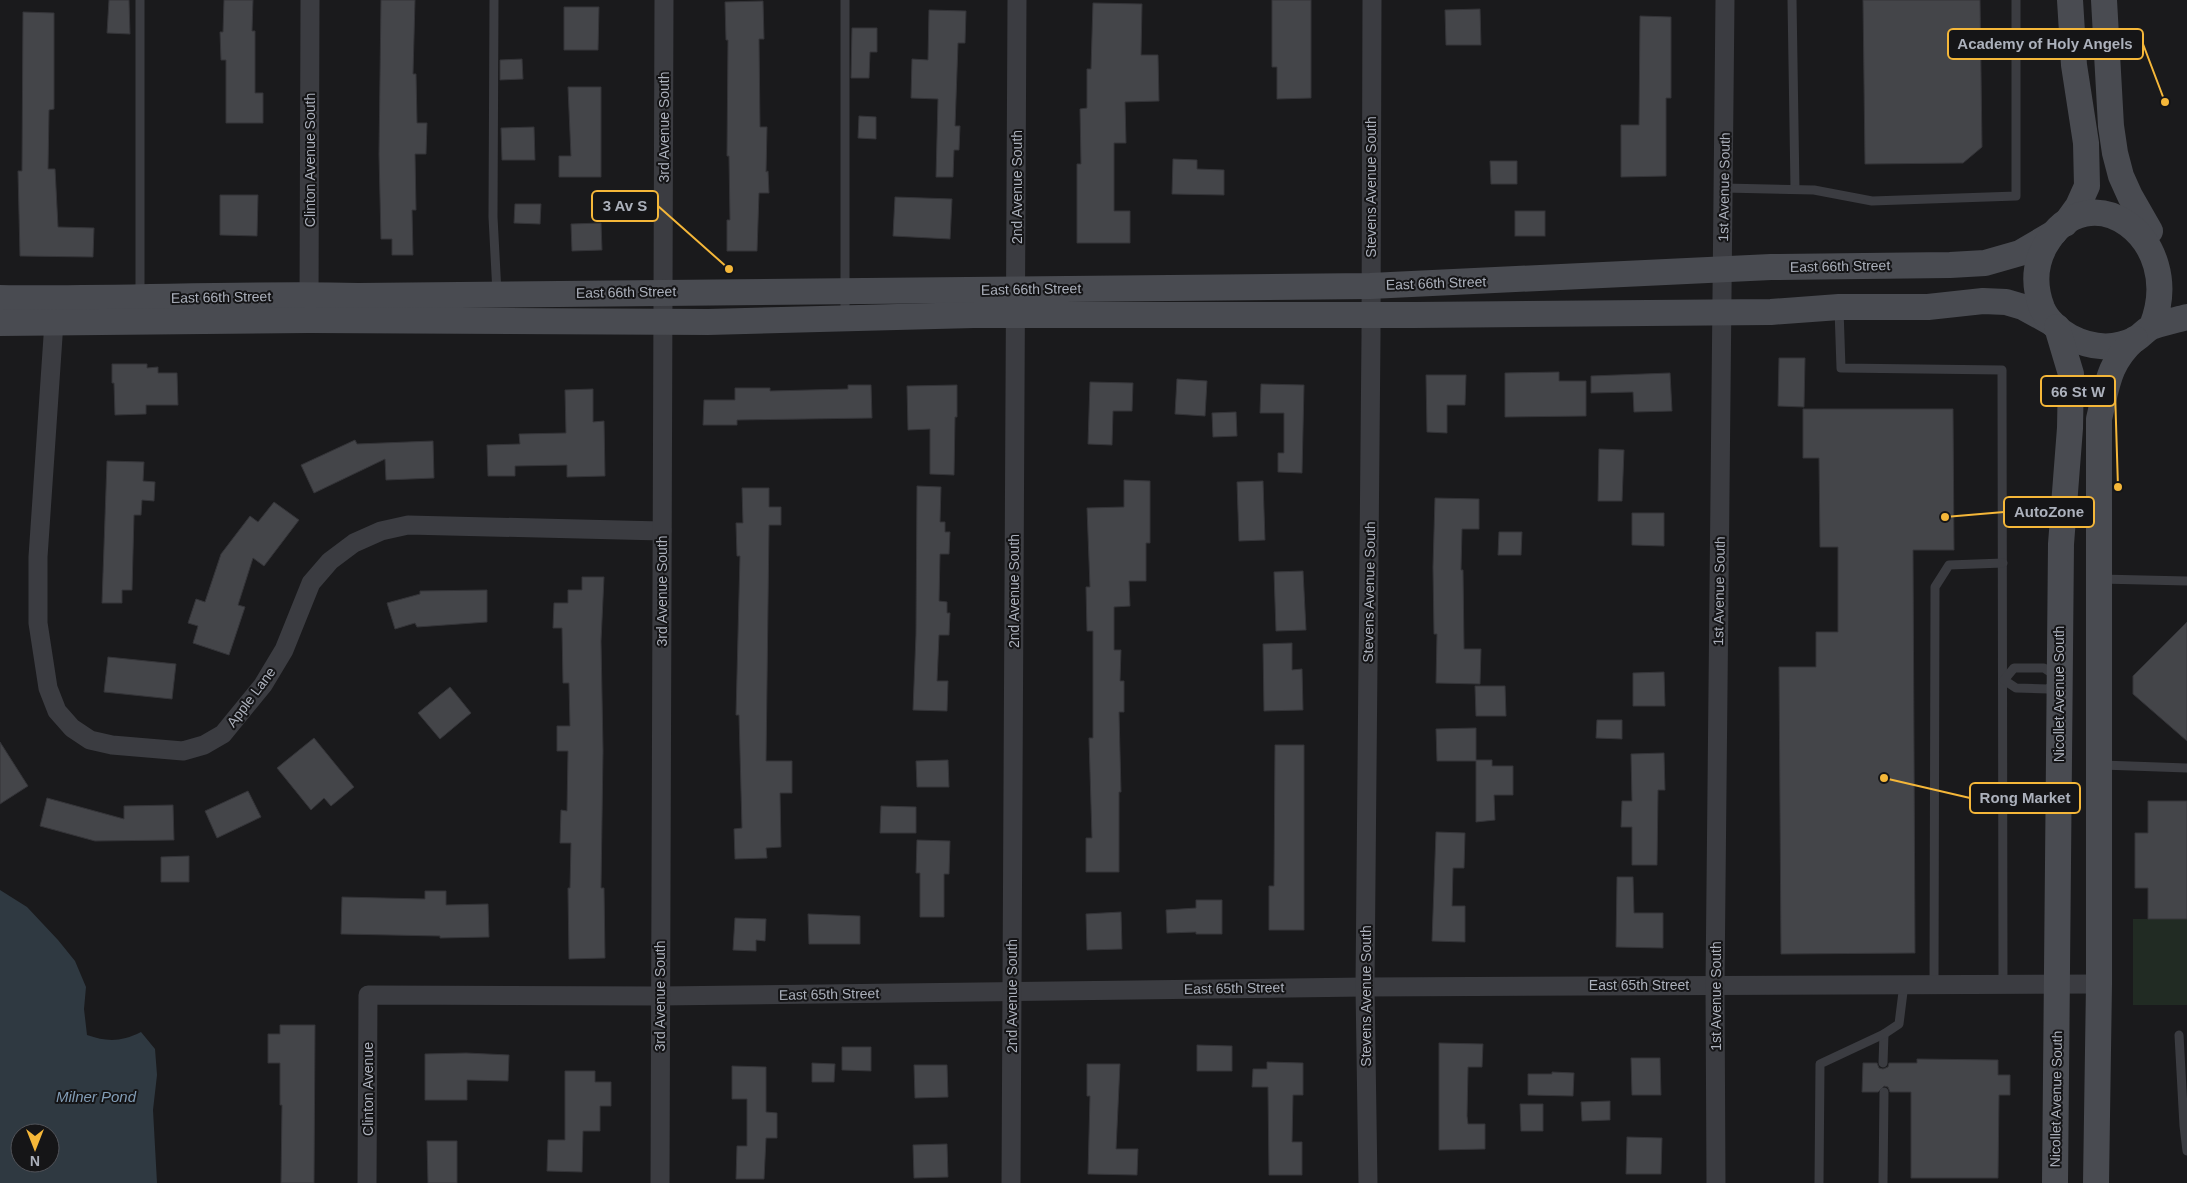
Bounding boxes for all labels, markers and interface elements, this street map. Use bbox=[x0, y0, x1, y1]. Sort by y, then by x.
callout: Academy of Holy Angels bbox=[1948, 29, 2143, 59]
text: Academy of Holy Angels bbox=[1957, 35, 2133, 52]
street label: 3rd Avenue South bbox=[656, 71, 672, 183]
street label: Clinton Avenue South bbox=[302, 93, 318, 227]
street label: Stevens Avenue South bbox=[1363, 116, 1379, 258]
street label: 2nd Avenue South bbox=[1009, 130, 1025, 244]
street label: 1st Avenue South bbox=[1715, 132, 1733, 242]
callout: 3 Av S bbox=[592, 191, 658, 221]
text: 3 Av S bbox=[603, 197, 647, 214]
street label: East 66th Street bbox=[1790, 257, 1890, 275]
street label: East 66th Street bbox=[1386, 273, 1487, 293]
street label: East 66th Street bbox=[981, 280, 1081, 298]
street label: East 66th Street bbox=[576, 283, 676, 301]
street label: East 66th Street bbox=[171, 288, 271, 306]
callout: 66 St W bbox=[2041, 376, 2115, 406]
text: 66 St W bbox=[2051, 383, 2106, 400]
callout: AutoZone bbox=[2004, 497, 2094, 527]
text: AutoZone bbox=[2014, 503, 2084, 520]
street label: Stevens Avenue South bbox=[1360, 521, 1378, 663]
street label: 2nd Avenue South bbox=[1006, 534, 1022, 648]
street label: 3rd Avenue South bbox=[654, 535, 670, 647]
street label: 1st Avenue South bbox=[1710, 536, 1728, 646]
street label: Nicollet Avenue South bbox=[2051, 626, 2067, 762]
street label: Apple Lane bbox=[223, 664, 279, 730]
callout: Rong Market bbox=[1970, 783, 2080, 813]
text: Rong Market bbox=[1980, 789, 2070, 806]
street label: Stevens Avenue South bbox=[1358, 925, 1374, 1067]
street label: 2nd Avenue South bbox=[1004, 939, 1020, 1053]
street label: 3rd Avenue South bbox=[652, 940, 668, 1052]
street label: 1st Avenue South bbox=[1708, 941, 1724, 1051]
street label: East 65th Street bbox=[1589, 977, 1689, 993]
street label: East 65th Street bbox=[1184, 979, 1284, 997]
street label: East 65th Street bbox=[779, 985, 879, 1003]
street label: Nicollet Avenue South bbox=[2047, 1031, 2065, 1167]
street label: Clinton Avenue bbox=[360, 1042, 376, 1136]
water label: Milner Pond bbox=[56, 1088, 137, 1105]
north arrow bbox=[10, 1123, 60, 1173]
text: N bbox=[30, 1153, 40, 1169]

